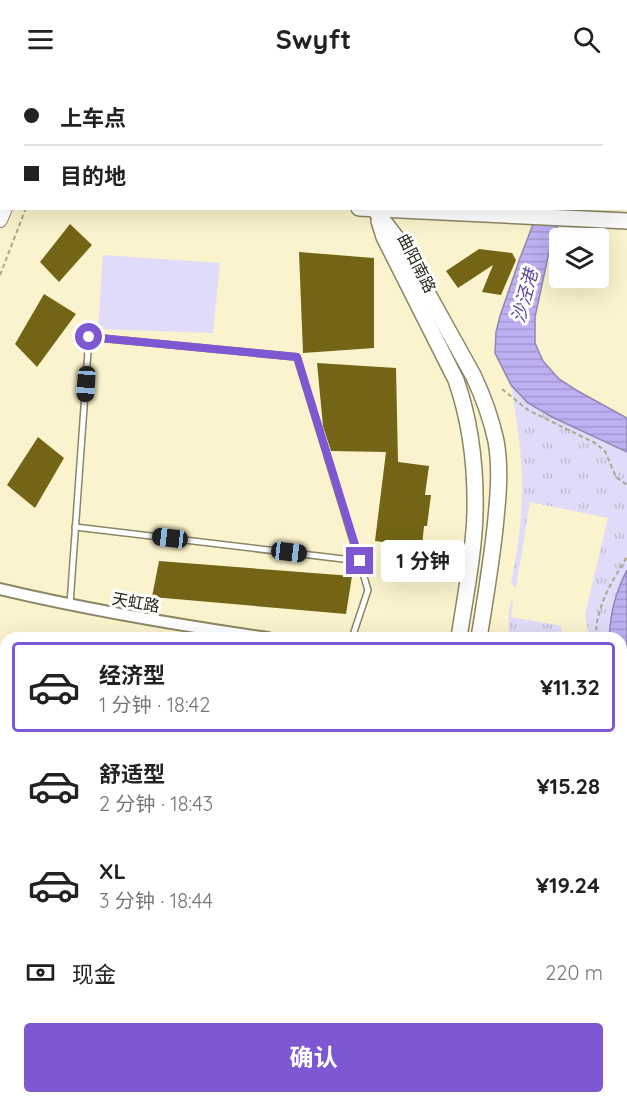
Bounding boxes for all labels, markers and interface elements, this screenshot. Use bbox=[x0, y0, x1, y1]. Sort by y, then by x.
text: Swyft bbox=[276, 22, 351, 56]
icon: menu bbox=[24, 23, 57, 56]
icon: search bbox=[570, 23, 603, 56]
text: 上车点 bbox=[60, 104, 126, 132]
text: 目的地 bbox=[60, 162, 126, 190]
map controls bbox=[549, 228, 609, 288]
button: layers bbox=[549, 228, 609, 288]
street label: 曲阳南路 bbox=[394, 230, 440, 296]
water label: 沙泾港 bbox=[506, 264, 543, 325]
route start bbox=[75, 323, 102, 350]
car bbox=[76, 365, 96, 403]
car bbox=[151, 527, 189, 549]
callout: 1 分钟 bbox=[381, 540, 465, 582]
car bbox=[270, 541, 308, 563]
route end bbox=[346, 547, 373, 574]
text: 1 分钟 bbox=[396, 548, 450, 573]
street label: 天虹路 bbox=[111, 588, 161, 616]
icon: car bbox=[27, 660, 81, 714]
text: 经济型 bbox=[99, 661, 165, 689]
text: ¥11.32 bbox=[540, 673, 600, 701]
text: 1 分钟 · 18:42 bbox=[99, 692, 210, 717]
icon: car bbox=[27, 759, 81, 813]
text: 舒适型 bbox=[99, 760, 165, 788]
text: ¥15.28 bbox=[536, 772, 600, 800]
text: 2 分钟 · 18:43 bbox=[99, 791, 213, 816]
text: XL bbox=[99, 857, 126, 885]
icon: car bbox=[27, 858, 81, 912]
text: ¥19.24 bbox=[536, 871, 600, 899]
text: 3 分钟 · 18:44 bbox=[99, 888, 213, 913]
icon: cash bbox=[24, 956, 57, 989]
text: 现金 bbox=[72, 960, 116, 988]
text: 220 m bbox=[545, 960, 603, 985]
button: 确认 bbox=[24, 1023, 603, 1092]

